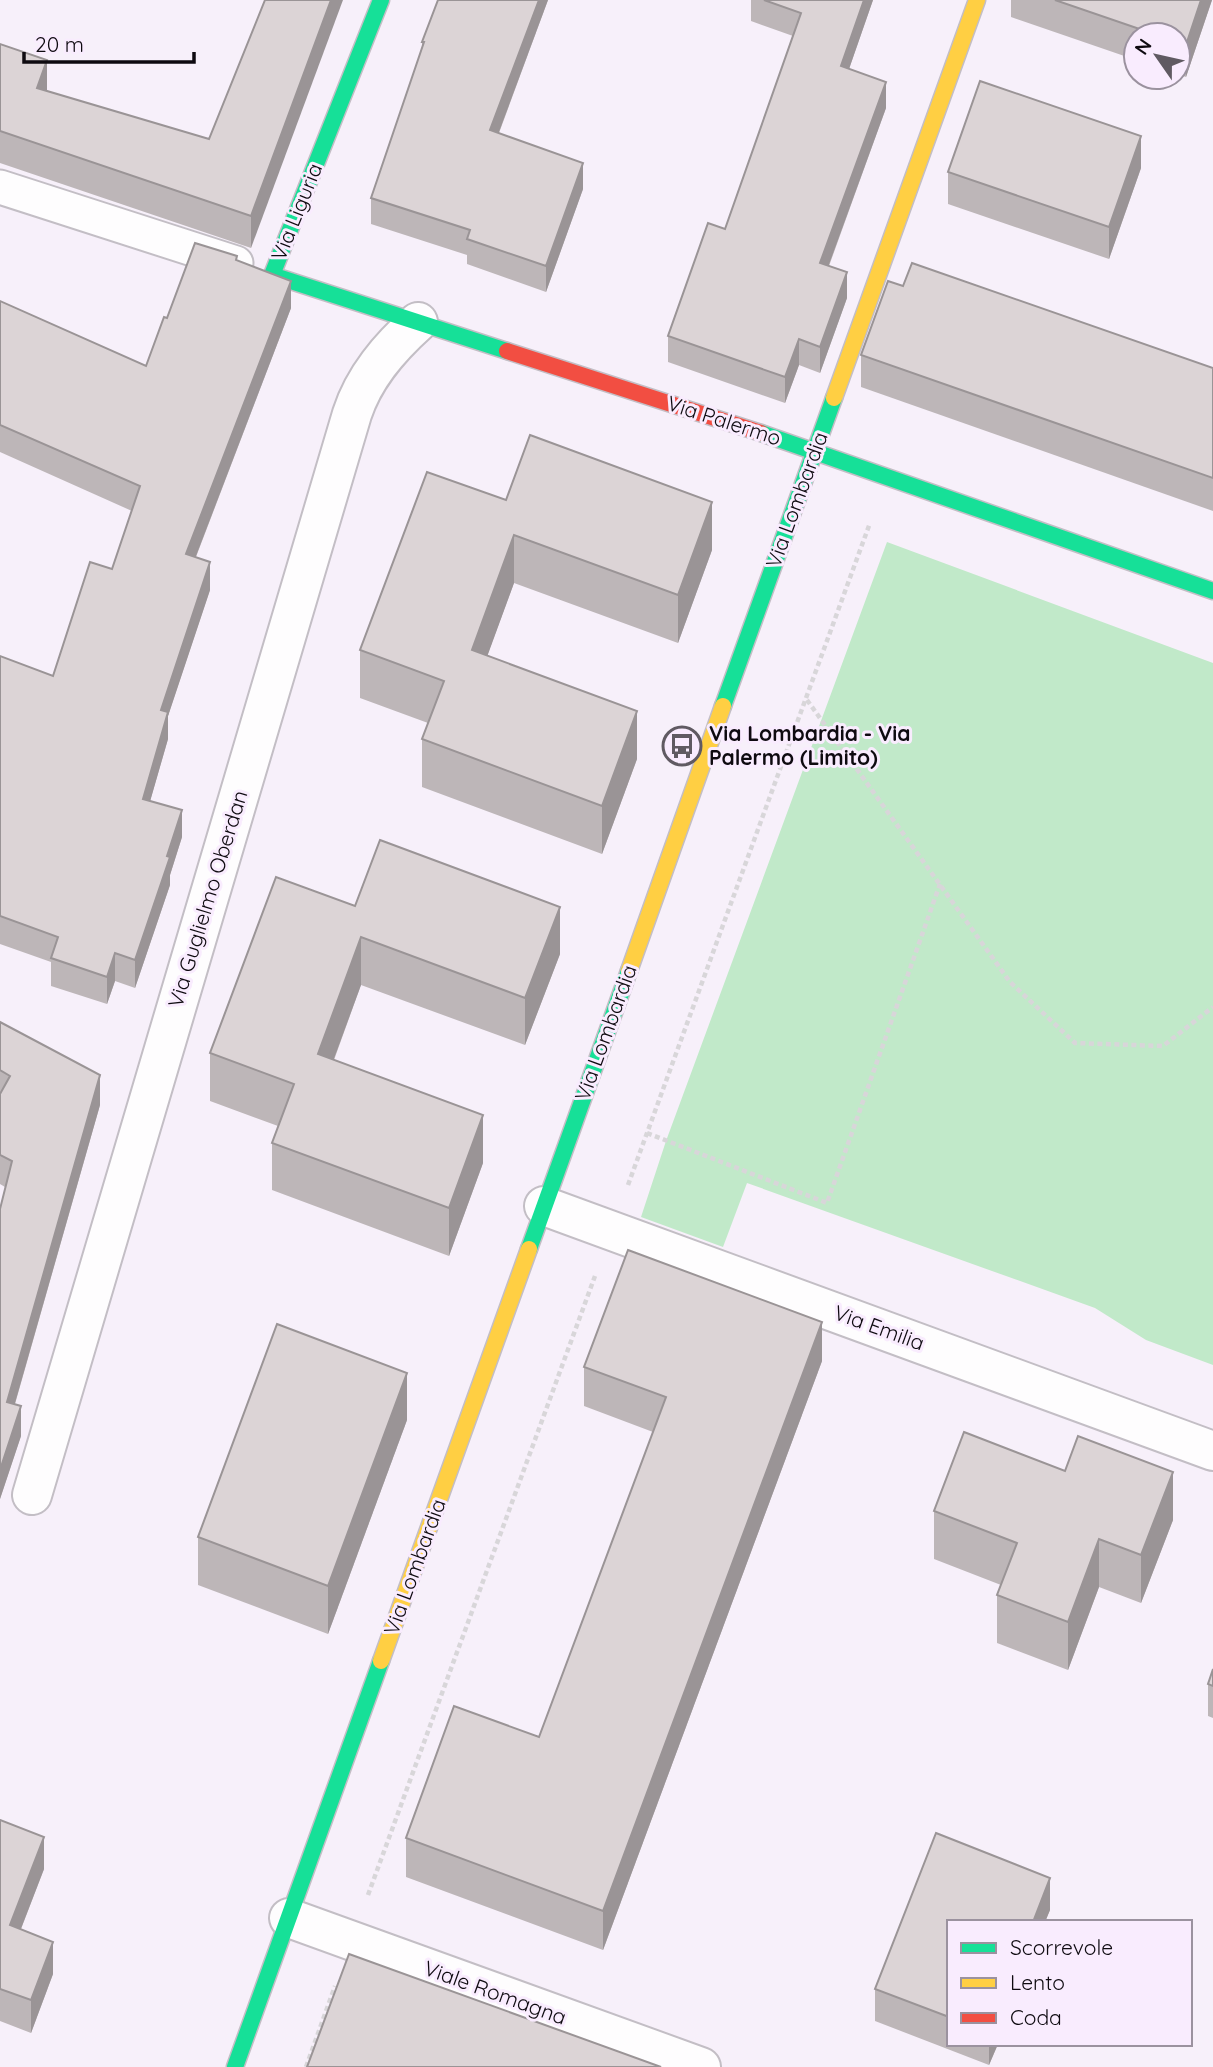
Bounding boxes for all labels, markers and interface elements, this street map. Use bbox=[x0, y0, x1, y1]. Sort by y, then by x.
scale bar bbox=[24, 21, 194, 65]
north arrow bbox=[1122, 21, 1192, 91]
text: 20 m bbox=[35, 31, 84, 57]
text: N bbox=[1129, 34, 1157, 59]
street label: Via Liguria bbox=[265, 159, 327, 264]
street label: Via Palermo bbox=[664, 389, 785, 451]
street label: Via Lombardia bbox=[759, 428, 833, 571]
place label: Via Lombardia - Via Palermo (Limito) bbox=[709, 720, 910, 770]
bus stop icon: Via Lombardia - Via Palermo (Limito) bbox=[661, 725, 703, 767]
street label: Via Guglielmo Oberdan bbox=[162, 787, 252, 1010]
street label: Via Lombardia bbox=[568, 961, 642, 1104]
street label: Via Emilia bbox=[830, 1299, 928, 1355]
street label: Via Lombardia bbox=[377, 1495, 451, 1638]
legend bbox=[947, 1920, 1192, 2046]
text: Scorrevole bbox=[1010, 1934, 1113, 1960]
street label: Viale Romagna bbox=[420, 1954, 570, 2030]
text: Lento bbox=[1010, 1969, 1065, 1995]
text: Coda bbox=[1010, 2004, 1062, 2030]

